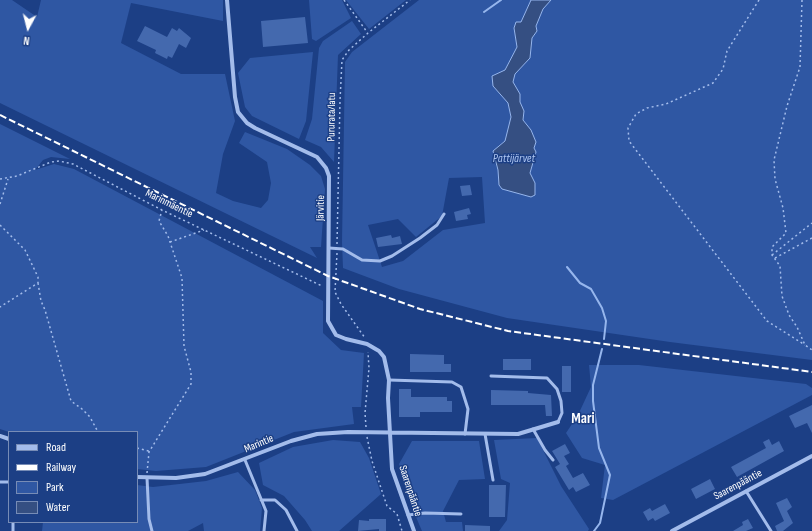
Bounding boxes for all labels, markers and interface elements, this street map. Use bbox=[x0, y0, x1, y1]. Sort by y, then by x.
north arrow bbox=[8, 8, 48, 48]
text: N bbox=[23, 34, 30, 47]
street label: Pururata/latu bbox=[325, 92, 339, 142]
water label: Pattijärvet bbox=[493, 152, 535, 166]
street label: Marinmäentie bbox=[143, 187, 195, 221]
street label: Järvitie bbox=[314, 195, 328, 221]
district label: Mari bbox=[571, 410, 595, 428]
legend bbox=[8, 431, 138, 523]
street label: Marintie bbox=[242, 432, 276, 456]
text: Road bbox=[46, 440, 66, 455]
text: Railway bbox=[46, 460, 76, 475]
street label: Saarenpääntie bbox=[396, 464, 424, 518]
street label: Saarenpääntie bbox=[712, 467, 764, 503]
text: Park bbox=[46, 480, 64, 495]
text: Water bbox=[46, 500, 70, 515]

